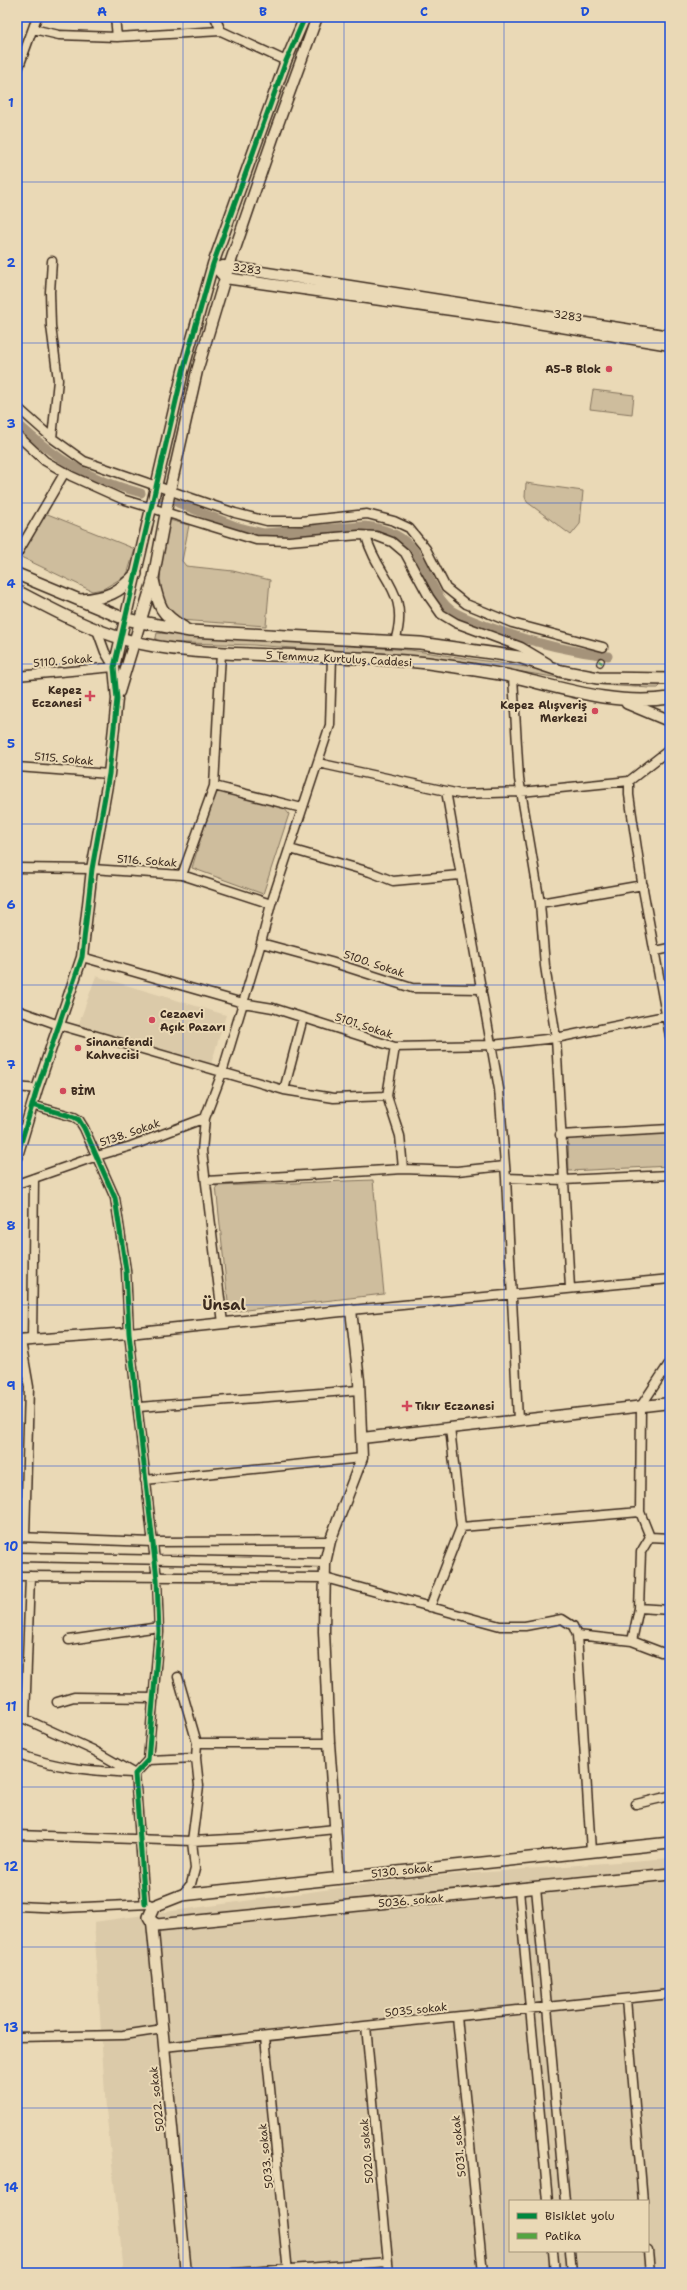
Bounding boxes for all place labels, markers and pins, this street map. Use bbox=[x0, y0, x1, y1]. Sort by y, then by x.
place label: A5-B Blok bbox=[545, 362, 601, 377]
marker: A5-B Blok bbox=[604, 364, 614, 374]
place label: Kepez Eczanesi bbox=[32, 683, 82, 711]
marker: Kepez Eczanesi bbox=[85, 691, 95, 701]
place label: Kepez Alışveriş Merkezi bbox=[500, 698, 587, 726]
marker: Kepez Alışveriş Merkezi bbox=[590, 706, 600, 716]
place label: Cezaevi Açık Pazarı bbox=[160, 1007, 226, 1035]
marker: Cezaevi Açık Pazarı bbox=[147, 1015, 157, 1025]
place label: Sinanefendi Kahvecisi bbox=[86, 1035, 153, 1063]
marker: Sinanefendi Kahvecisi bbox=[73, 1043, 83, 1053]
place label: BİM bbox=[71, 1083, 96, 1099]
marker: BİM bbox=[58, 1086, 68, 1096]
place label: Tıkır Eczanesi bbox=[415, 1399, 494, 1414]
marker: Tıkır Eczanesi bbox=[402, 1401, 412, 1411]

